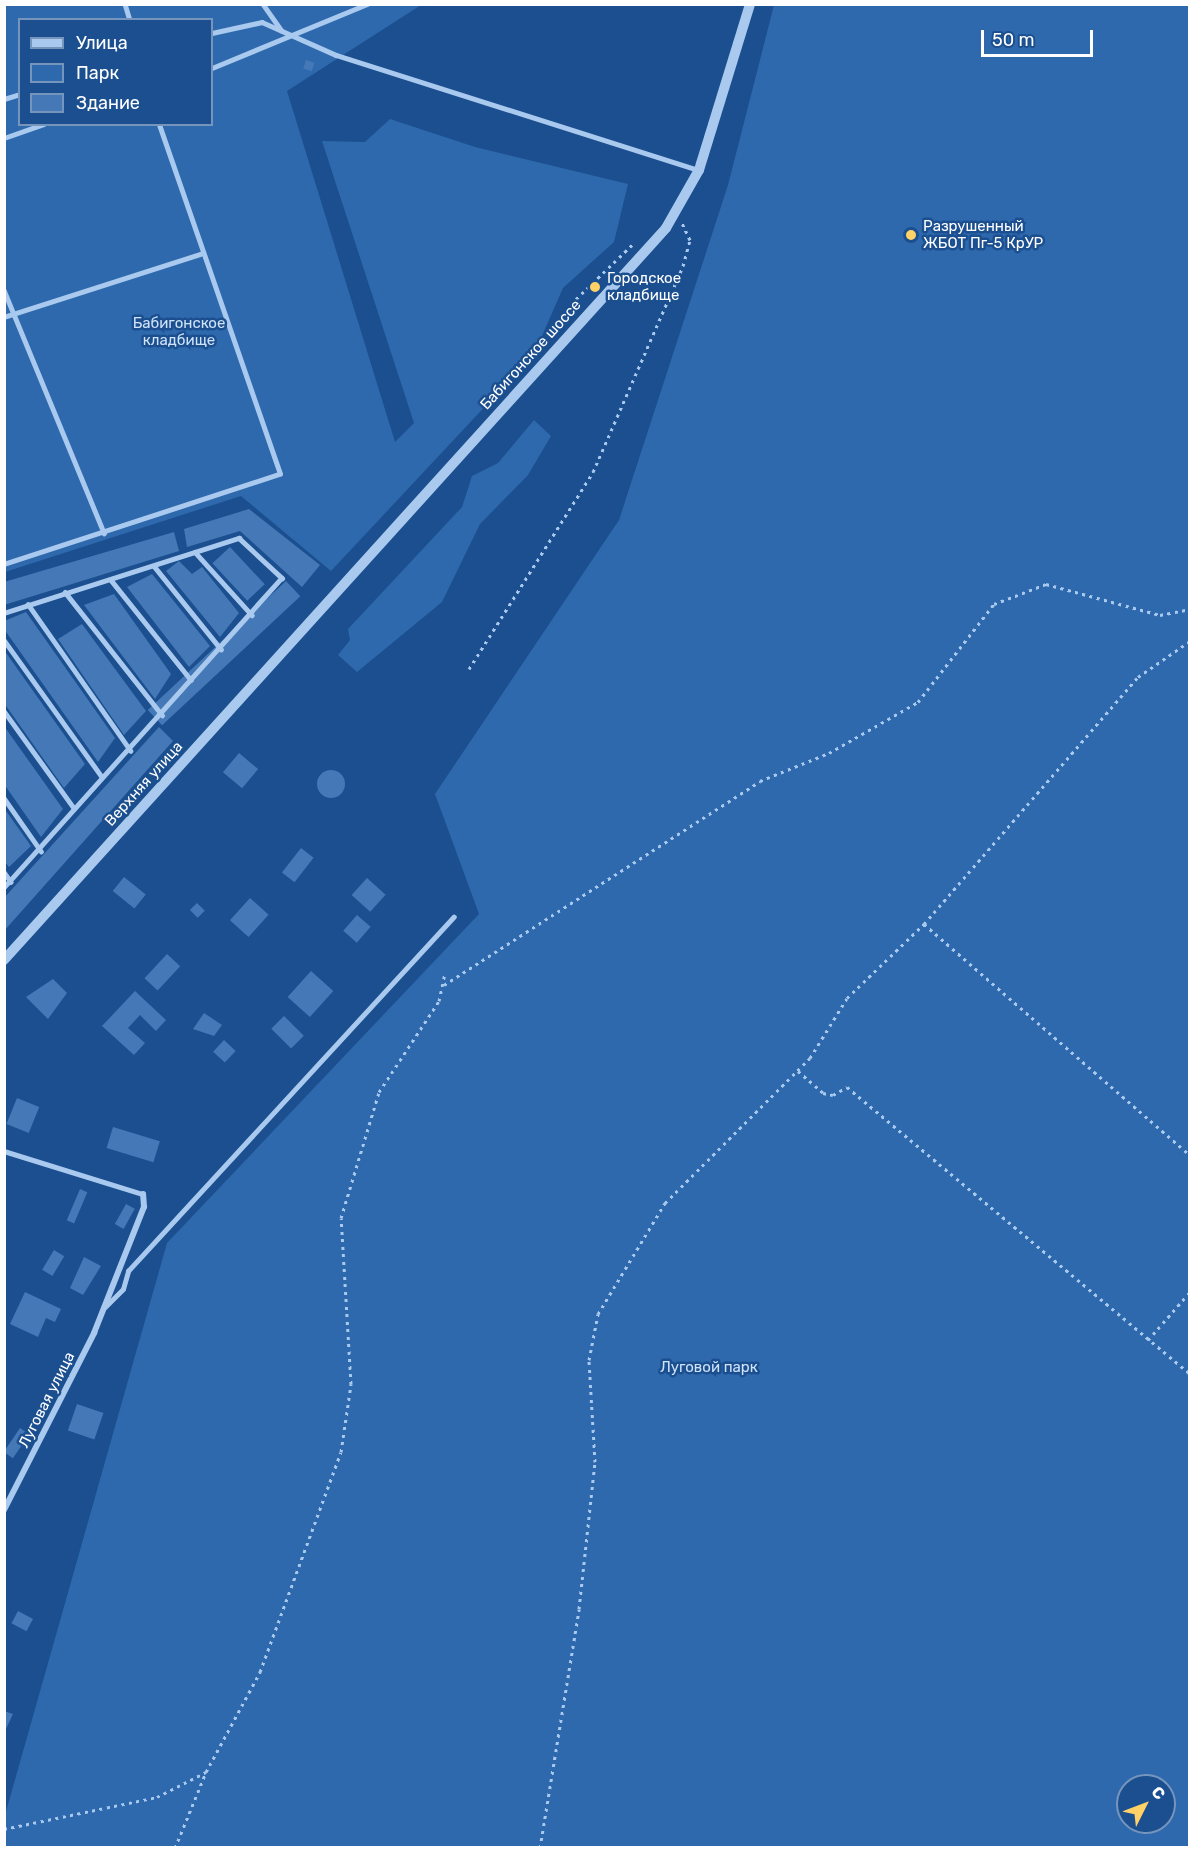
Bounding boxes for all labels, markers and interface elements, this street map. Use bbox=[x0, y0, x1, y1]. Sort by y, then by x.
legend bbox=[18, 18, 213, 126]
scale bar bbox=[984, 18, 1096, 56]
text: 50 m bbox=[992, 29, 1035, 51]
text: Улица bbox=[76, 32, 128, 54]
text: Парк bbox=[76, 62, 119, 84]
text: Здание bbox=[76, 92, 140, 114]
place label: Разрушенный ЖБОТ Пг-5 КрУР bbox=[923, 217, 1043, 252]
marker: Разрушенный ЖБОТ Пг-5 КрУР bbox=[904, 228, 918, 242]
place label: Городское кладбище bbox=[607, 269, 681, 304]
marker: Городское кладбище bbox=[588, 280, 602, 294]
street label: Бабигонское шоссе bbox=[477, 296, 585, 414]
park label: Бабигонское кладбище bbox=[133, 314, 225, 349]
street label: Верхняя улица bbox=[101, 738, 187, 830]
street label: Луговая улица bbox=[15, 1349, 79, 1451]
park label: Луговой парк bbox=[660, 1359, 758, 1377]
north arrow bbox=[1116, 1774, 1176, 1834]
text: С bbox=[1147, 1782, 1169, 1803]

